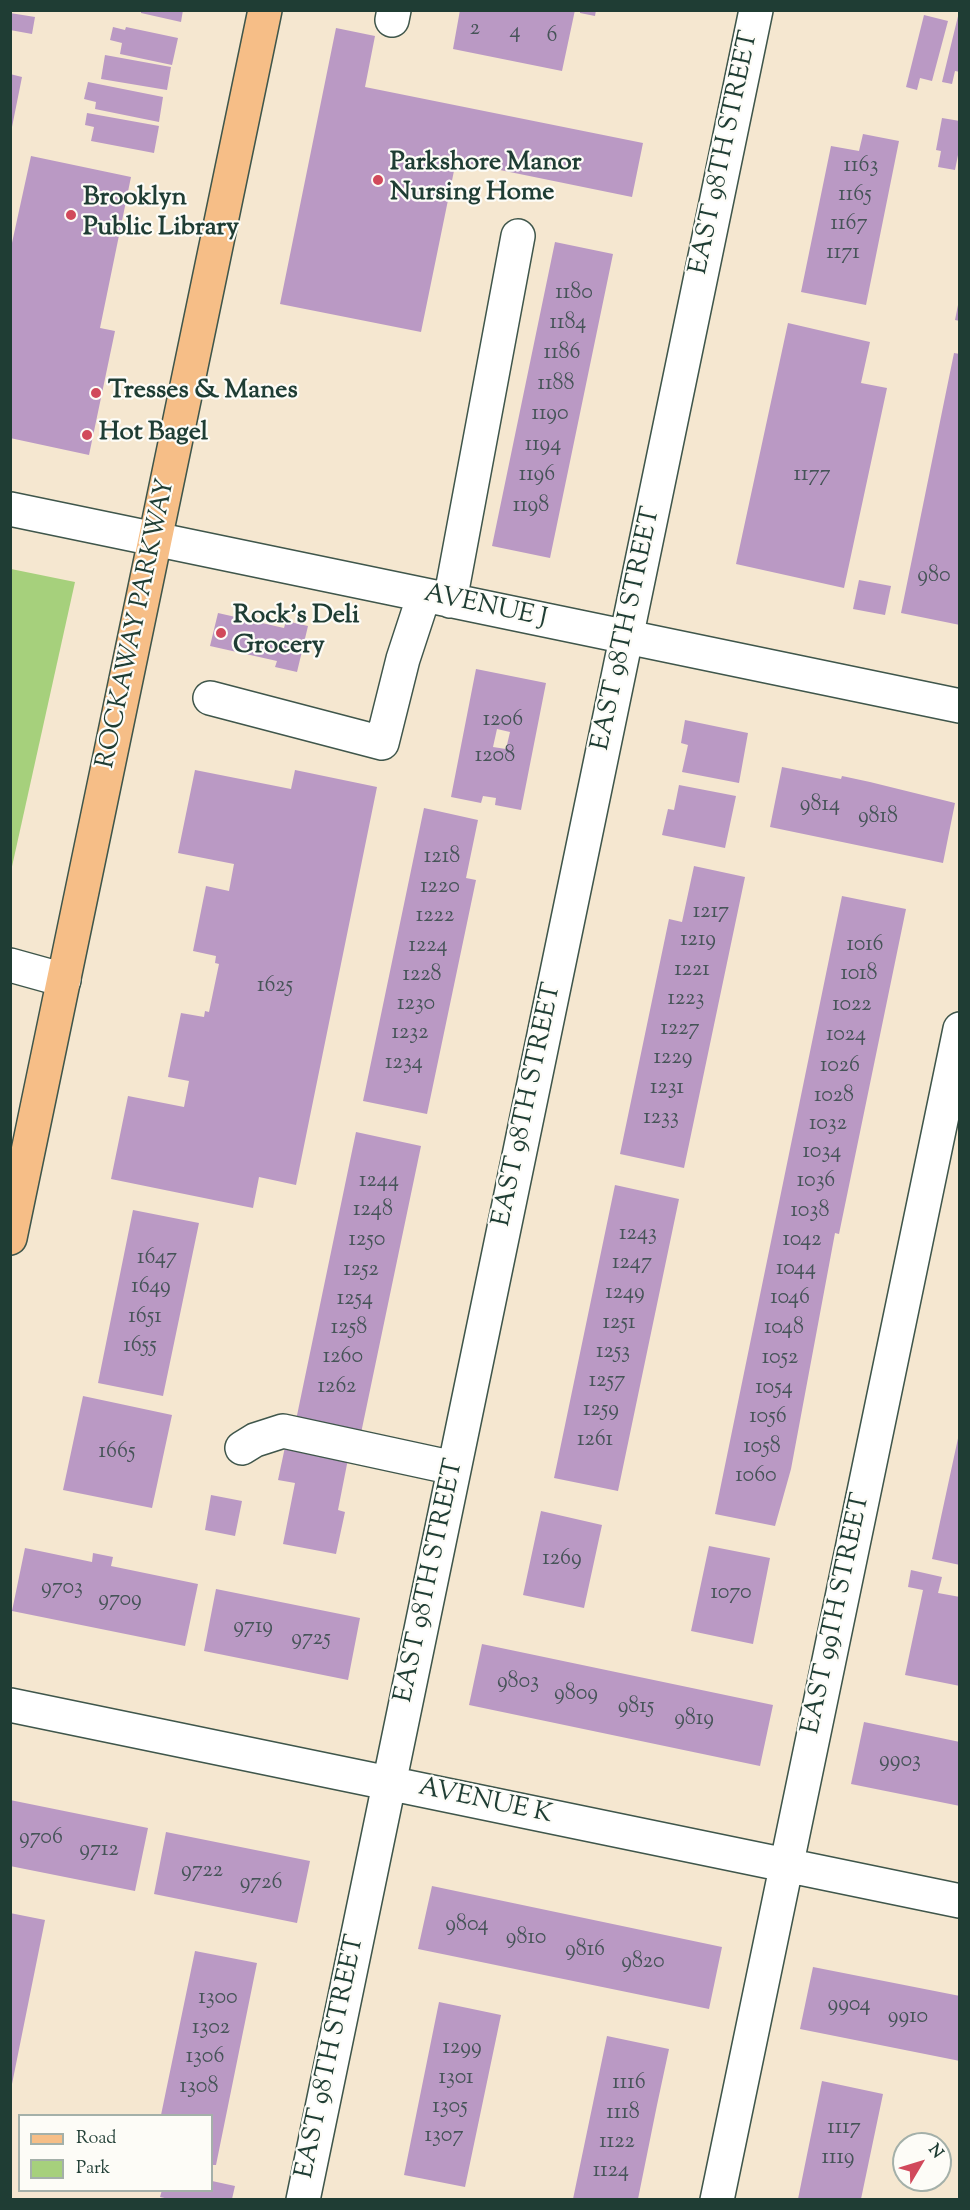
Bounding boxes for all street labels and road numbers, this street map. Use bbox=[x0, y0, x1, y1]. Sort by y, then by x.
street label: EAST 98TH STREET bbox=[685, 29, 767, 277]
street label: ROCKAWAY PARKWAY bbox=[92, 476, 184, 772]
street label: EAST 98TH STREET bbox=[587, 505, 669, 753]
street label: AVENUE J bbox=[421, 580, 549, 636]
street label: EAST 98TH STREET bbox=[488, 981, 570, 1229]
street label: EAST 98TH STREET bbox=[390, 1457, 472, 1705]
street label: EAST 99TH STREET bbox=[797, 1491, 879, 1737]
street label: AVENUE K bbox=[415, 1774, 555, 1832]
street label: EAST 98TH STREET bbox=[291, 1933, 373, 2181]

